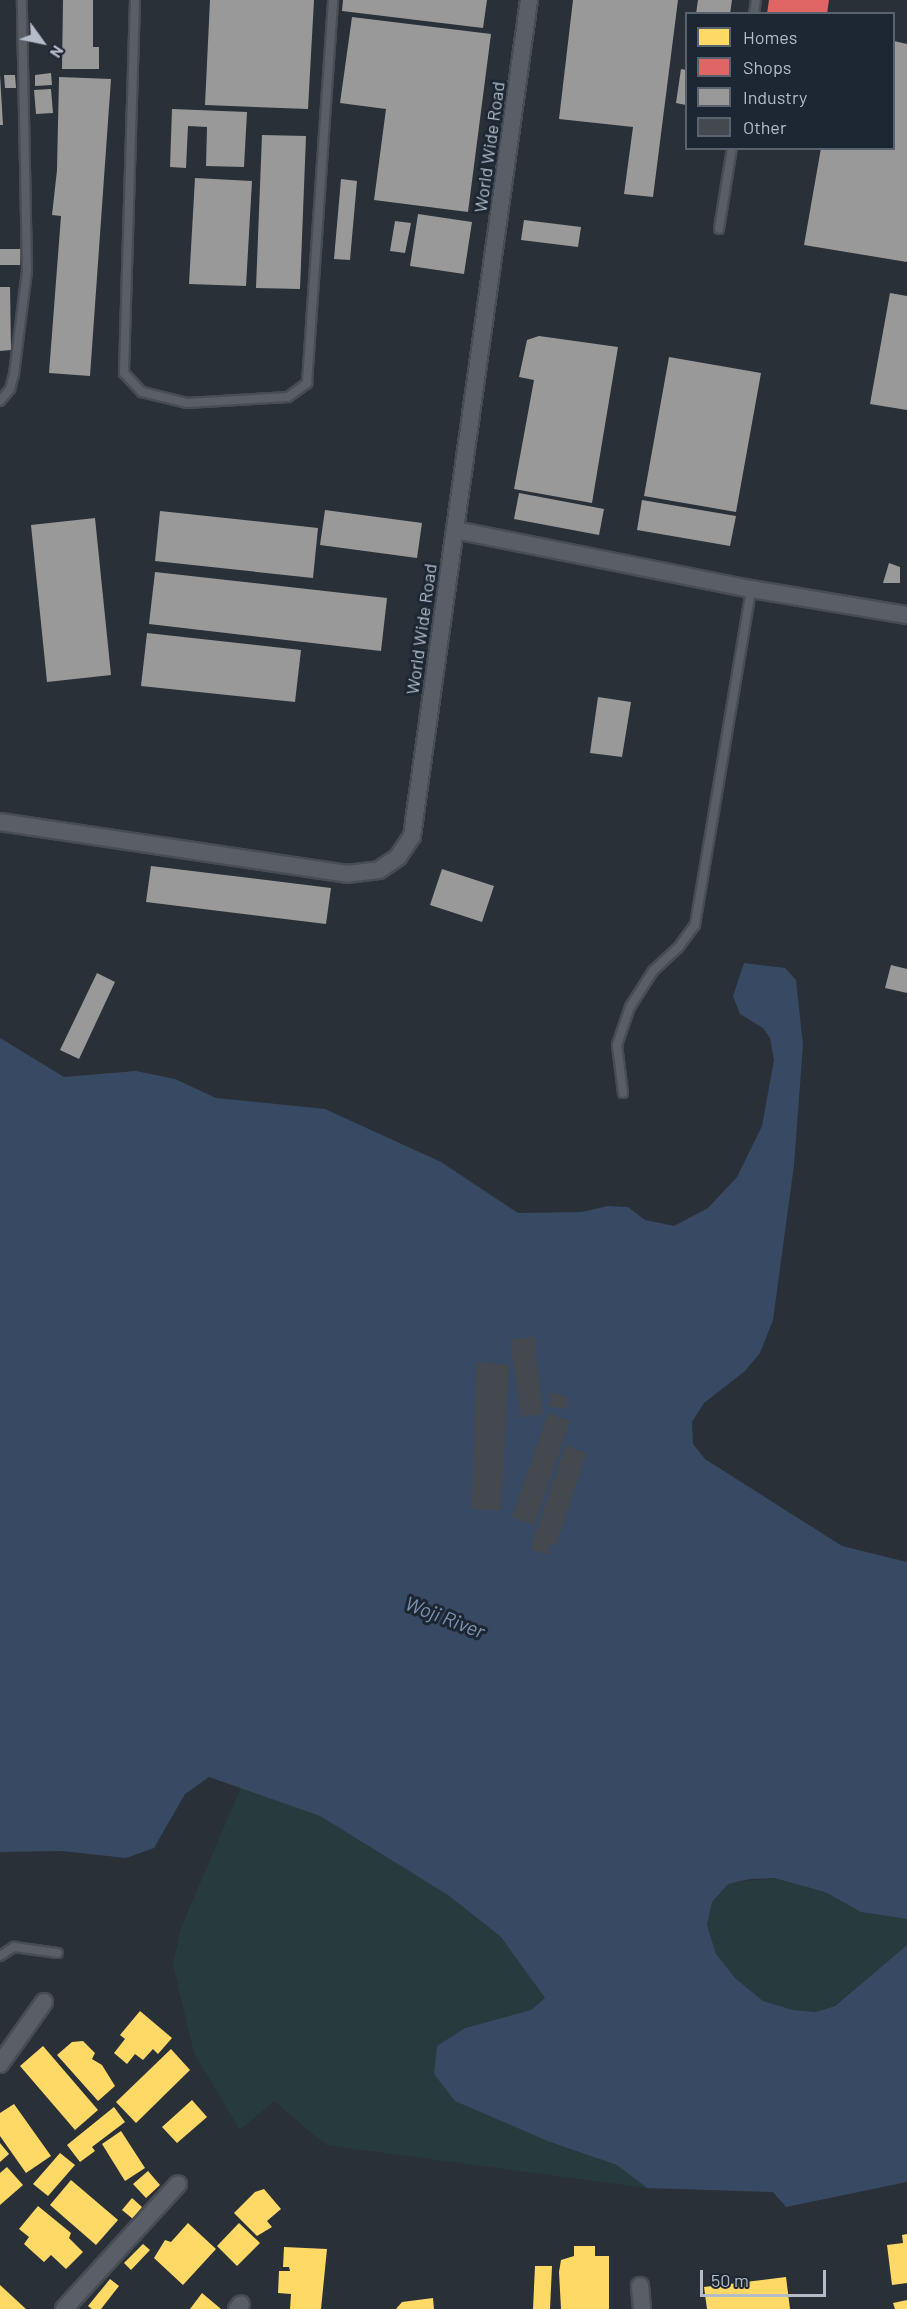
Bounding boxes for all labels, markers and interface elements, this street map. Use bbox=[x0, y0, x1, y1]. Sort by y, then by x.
north arrow bbox=[12, 12, 72, 72]
legend bbox=[685, 12, 895, 150]
text: Homes bbox=[743, 26, 797, 48]
text: N bbox=[47, 42, 68, 62]
text: Shops bbox=[743, 56, 792, 78]
street label: World Wide Road bbox=[469, 80, 509, 214]
text: Industry bbox=[743, 86, 807, 108]
text: Other bbox=[743, 116, 786, 138]
street label: World Wide Road bbox=[401, 562, 441, 696]
water label: Woji River bbox=[402, 1591, 488, 1643]
scale bar bbox=[703, 2258, 829, 2296]
text: 50 m bbox=[711, 2269, 749, 2291]

